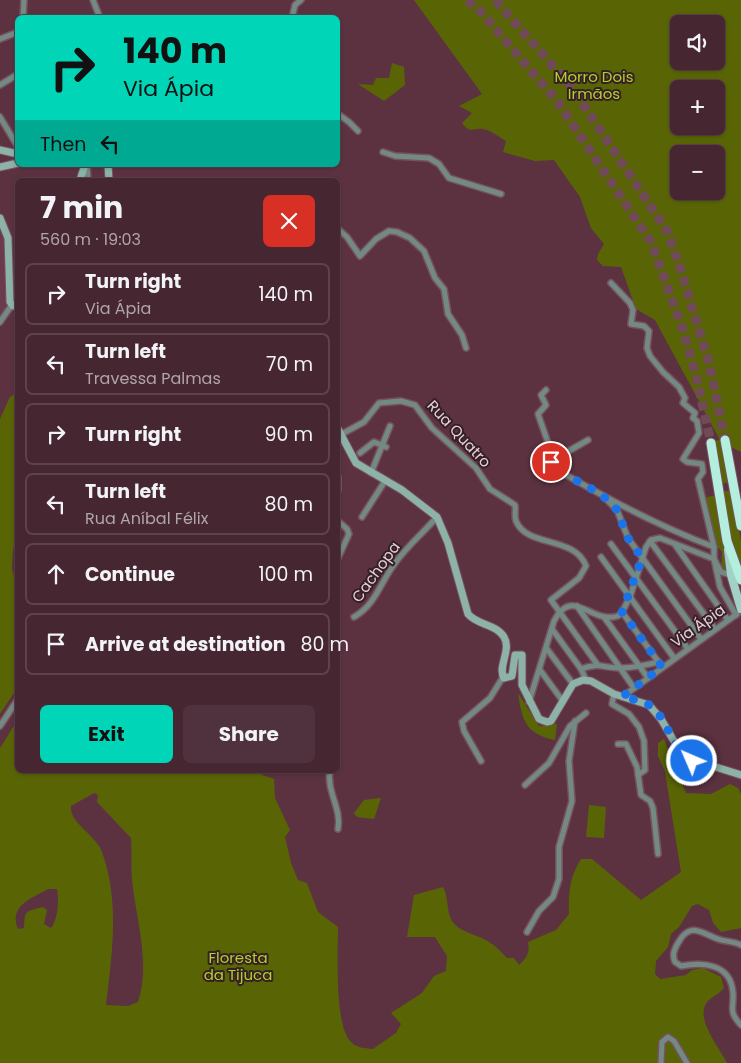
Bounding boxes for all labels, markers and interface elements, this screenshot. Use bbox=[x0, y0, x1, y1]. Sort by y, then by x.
map controls bbox=[670, 15, 725, 200]
button: sound bbox=[670, 15, 725, 70]
text: 140 m bbox=[123, 26, 227, 75]
icon: right bbox=[40, 35, 105, 100]
park label: Morro Dois Irmãos bbox=[554, 66, 634, 104]
text: Via Ápia bbox=[123, 73, 214, 104]
button: + bbox=[670, 80, 725, 135]
icon: left bbox=[96, 130, 124, 158]
text: Then bbox=[40, 131, 86, 158]
button: − bbox=[670, 145, 725, 200]
text: 7 min bbox=[40, 186, 123, 229]
button: close bbox=[263, 195, 315, 247]
text: 560 m · 19:03 bbox=[40, 228, 141, 251]
text: Turn right bbox=[85, 268, 181, 295]
icon: right bbox=[42, 280, 70, 308]
text: 140 m bbox=[258, 281, 313, 308]
text: Via Ápia bbox=[85, 297, 151, 320]
text: Turn left bbox=[85, 338, 166, 365]
icon: left bbox=[42, 350, 70, 378]
text: 70 m bbox=[266, 351, 313, 378]
text: Travessa Palmas bbox=[85, 367, 221, 390]
street label: Rua Quatro bbox=[423, 395, 496, 472]
icon: right bbox=[42, 420, 70, 448]
text: Turn right bbox=[85, 421, 181, 448]
text: 90 m bbox=[264, 421, 313, 448]
pin bbox=[530, 441, 572, 483]
icon: arrive bbox=[537, 448, 565, 476]
text: Turn left bbox=[85, 478, 166, 505]
icon: left bbox=[42, 490, 70, 518]
text: 80 m bbox=[264, 491, 313, 518]
text: Rua Aníbal Félix bbox=[85, 507, 208, 530]
street label: Cachopa bbox=[346, 537, 405, 606]
icon: ahead bbox=[42, 560, 70, 588]
text: Continue bbox=[85, 561, 175, 588]
text: 100 m bbox=[258, 561, 313, 588]
street label: Via Ápia bbox=[666, 599, 729, 652]
icon: arrive bbox=[42, 630, 70, 658]
text: Arrive at destination bbox=[85, 631, 286, 658]
text: 80 m bbox=[301, 631, 349, 658]
button: Exit bbox=[40, 705, 173, 763]
button: Share bbox=[183, 705, 315, 763]
position arrow bbox=[665, 734, 717, 786]
park label: Floresta da Tijuca bbox=[204, 947, 272, 985]

